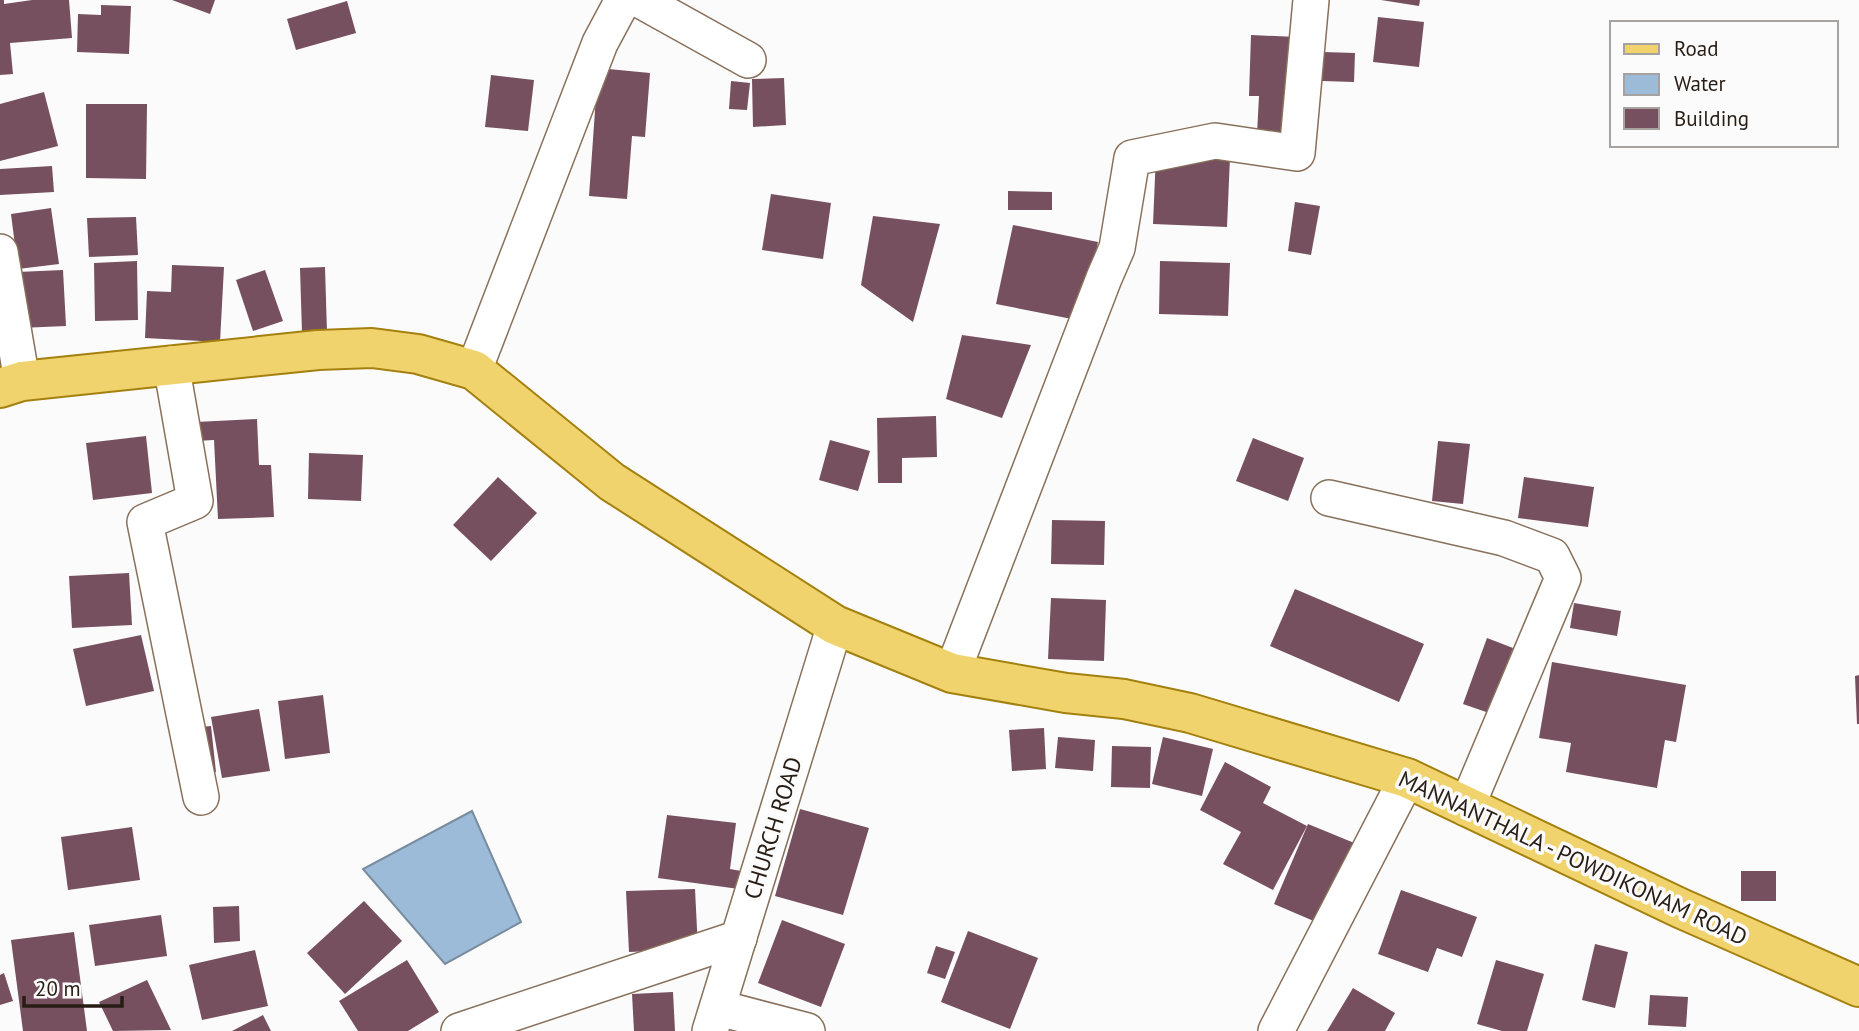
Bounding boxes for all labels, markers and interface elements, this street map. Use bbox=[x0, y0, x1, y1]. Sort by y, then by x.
legend bbox=[1610, 21, 1838, 147]
text: Road bbox=[1674, 35, 1718, 62]
text: Water bbox=[1674, 70, 1726, 97]
text: Building bbox=[1674, 105, 1749, 132]
street label: CHURCH ROAD bbox=[737, 753, 808, 903]
street label: MANNANTHALA - POWDIKONAM ROAD bbox=[1394, 764, 1752, 951]
scale bar bbox=[24, 964, 122, 1008]
text: 20 m bbox=[35, 975, 81, 1002]

